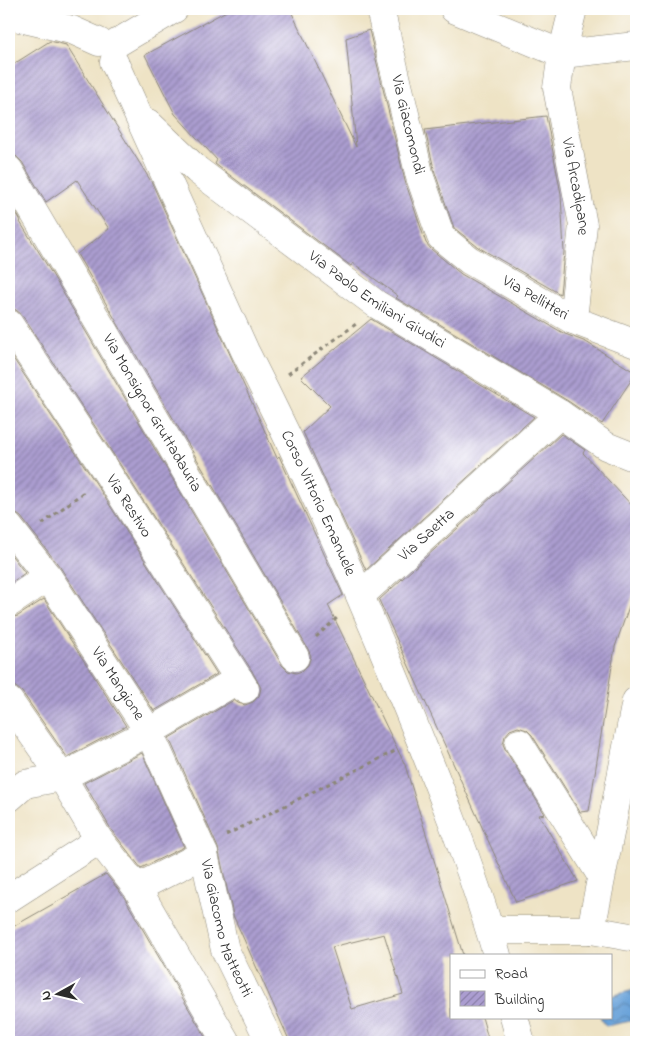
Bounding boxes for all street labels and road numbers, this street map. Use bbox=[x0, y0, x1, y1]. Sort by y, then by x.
street label: Via Giacomondi bbox=[384, 72, 431, 177]
street label: Via Arcadipane bbox=[555, 135, 595, 237]
street label: Via Paolo Emiliani Giudici bbox=[302, 244, 450, 355]
street label: Via Pellitteri bbox=[497, 269, 573, 327]
street label: Via Monsignor Gruttadauria bbox=[95, 329, 208, 497]
street label: Corso Vittorio Emanuele bbox=[274, 426, 362, 580]
street label: Via Restivo bbox=[99, 469, 158, 543]
street label: Via Saetta bbox=[392, 503, 461, 568]
street label: Via Mangione bbox=[84, 641, 151, 726]
street label: Via Giacomo Matteotti bbox=[193, 856, 258, 1002]

